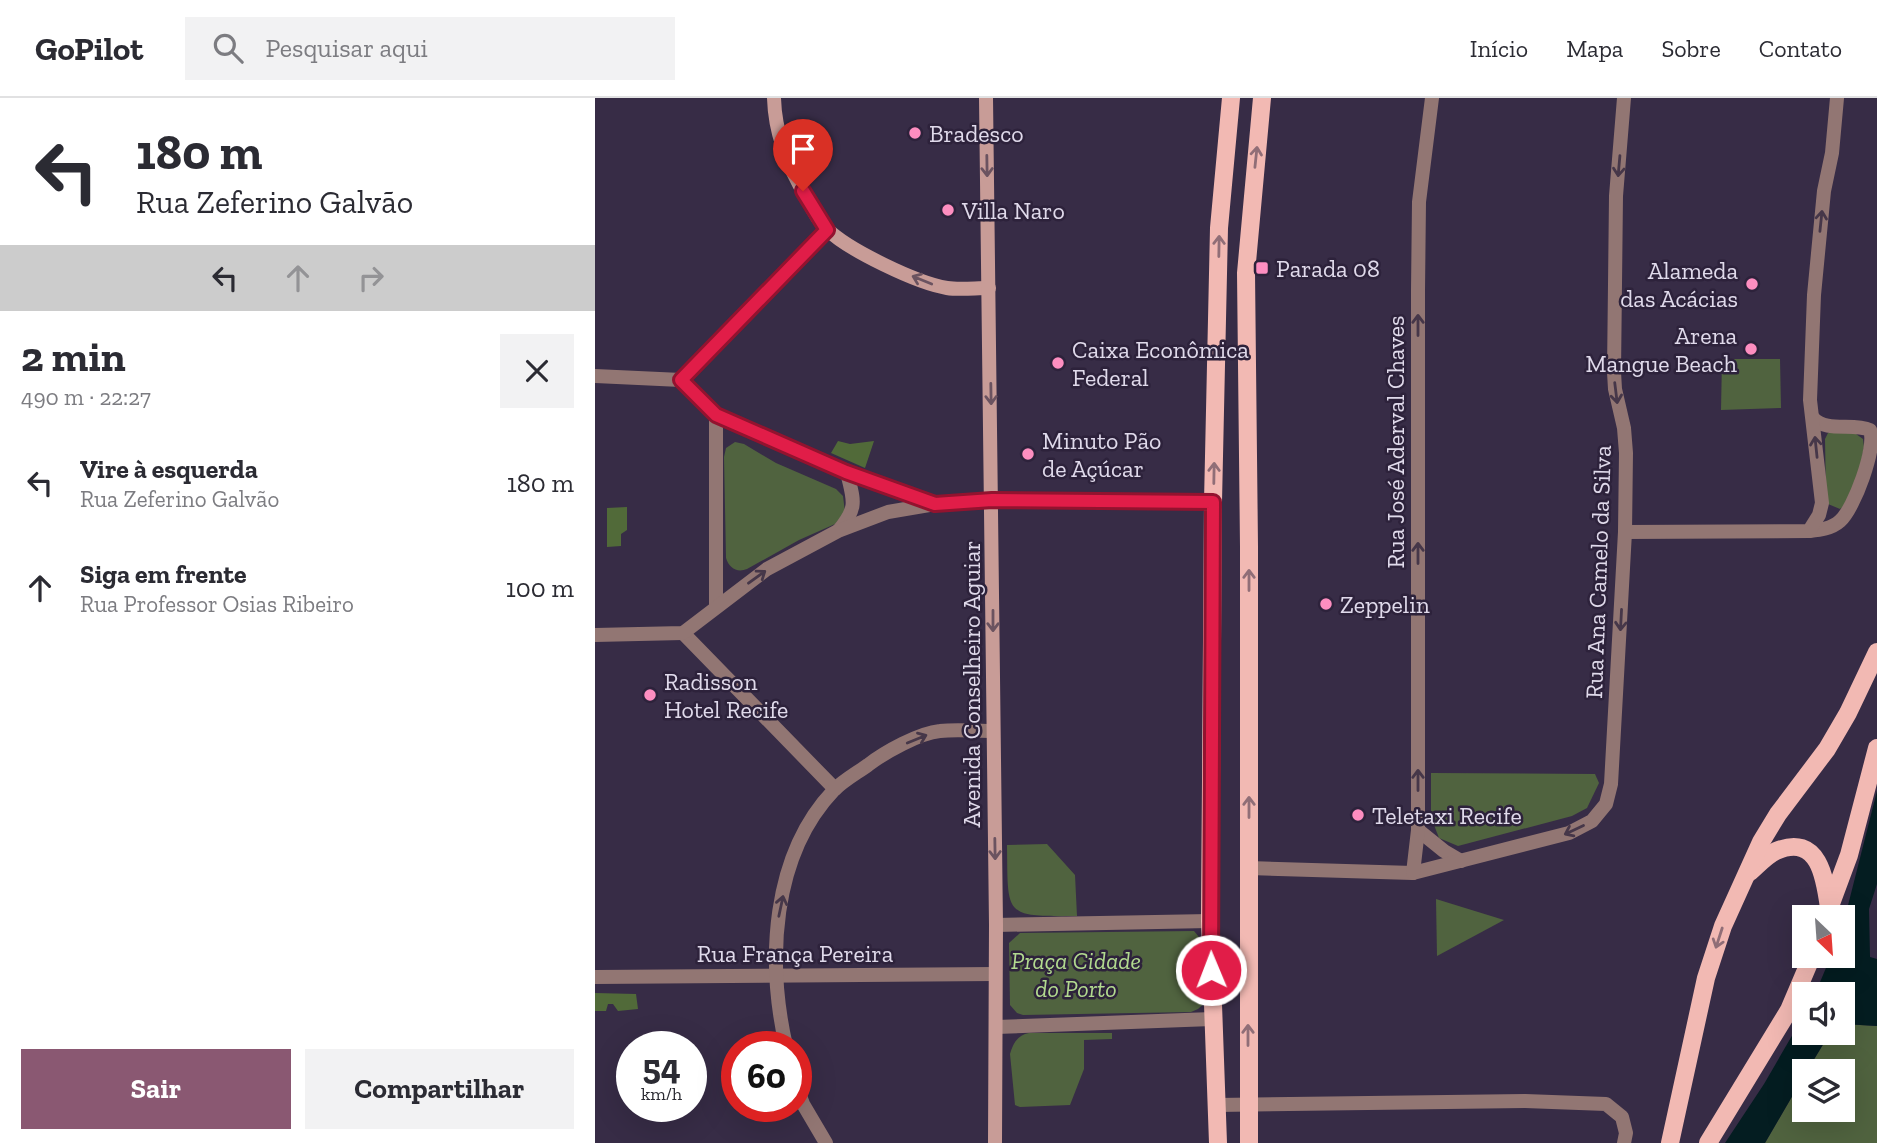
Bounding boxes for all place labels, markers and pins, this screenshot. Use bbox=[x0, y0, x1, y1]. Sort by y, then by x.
pin bbox=[773, 119, 833, 191]
place label: Bradesco bbox=[929, 119, 1024, 148]
marker: Bradesco bbox=[907, 125, 923, 141]
place label: Villa Naro bbox=[961, 196, 1065, 225]
marker: Villa Naro bbox=[940, 202, 956, 218]
place label: Parada 08 bbox=[1276, 254, 1380, 283]
place label: Alameda das Acácias bbox=[1620, 256, 1738, 313]
marker: Parada 08 bbox=[1254, 260, 1270, 276]
marker: Alameda das Acácias bbox=[1744, 276, 1760, 292]
place label: Arena Mangue Beach bbox=[1585, 321, 1738, 378]
place label: Caixa Econômica Federal bbox=[1072, 335, 1249, 392]
marker: Arena Mangue Beach bbox=[1743, 341, 1759, 357]
marker: Caixa Econômica Federal bbox=[1050, 355, 1066, 371]
place label: Minuto Pão de Açúcar bbox=[1042, 426, 1161, 483]
marker: Minuto Pão de Açúcar bbox=[1020, 446, 1036, 462]
place label: Zeppelin bbox=[1340, 590, 1430, 619]
marker: Zeppelin bbox=[1318, 596, 1334, 612]
place label: Radisson Hotel Recife bbox=[664, 667, 788, 724]
marker: Radisson Hotel Recife bbox=[642, 687, 658, 703]
place label: Teletaxi Recife bbox=[1372, 801, 1522, 830]
marker: Teletaxi Recife bbox=[1350, 807, 1366, 823]

